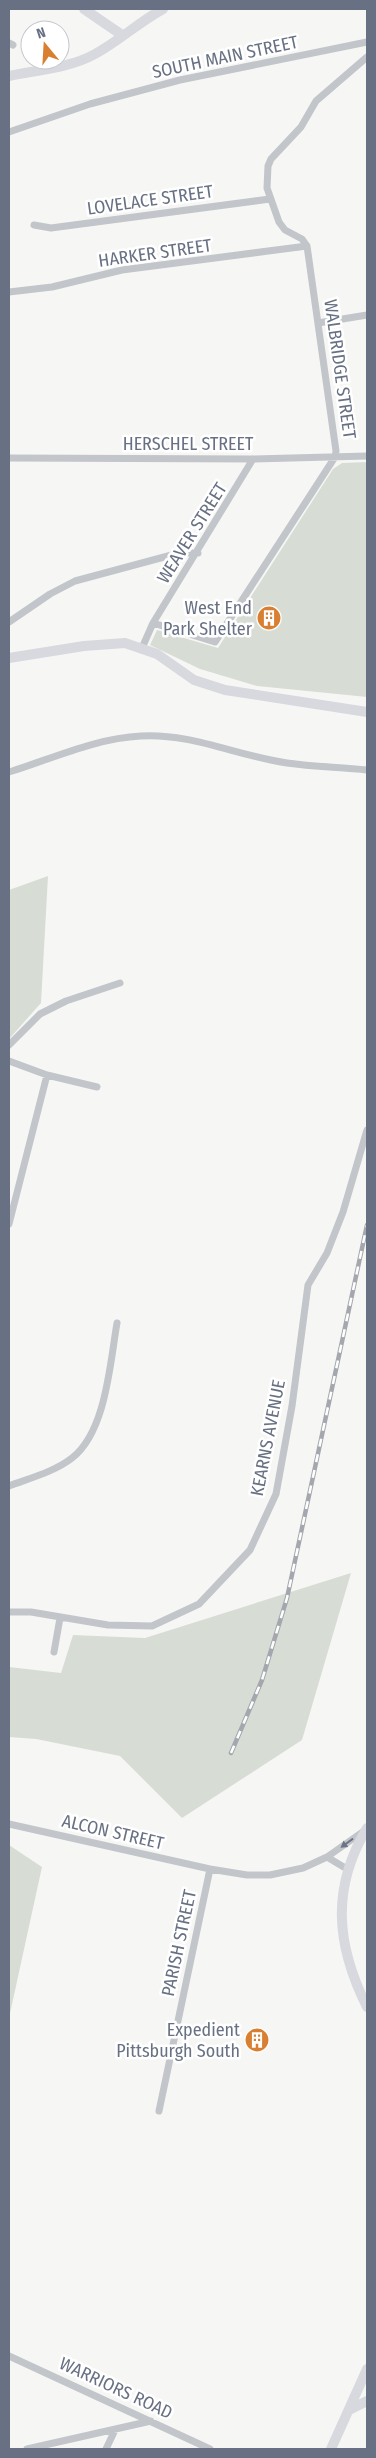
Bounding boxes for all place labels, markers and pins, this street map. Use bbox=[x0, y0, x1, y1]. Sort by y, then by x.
place label: West End Park Shelter bbox=[163, 597, 253, 640]
building icon: West End Park Shelter bbox=[256, 605, 282, 631]
place label: Expedient Pittsburgh South bbox=[116, 2019, 240, 2062]
building icon: Expedient Pittsburgh South bbox=[244, 2027, 270, 2053]

